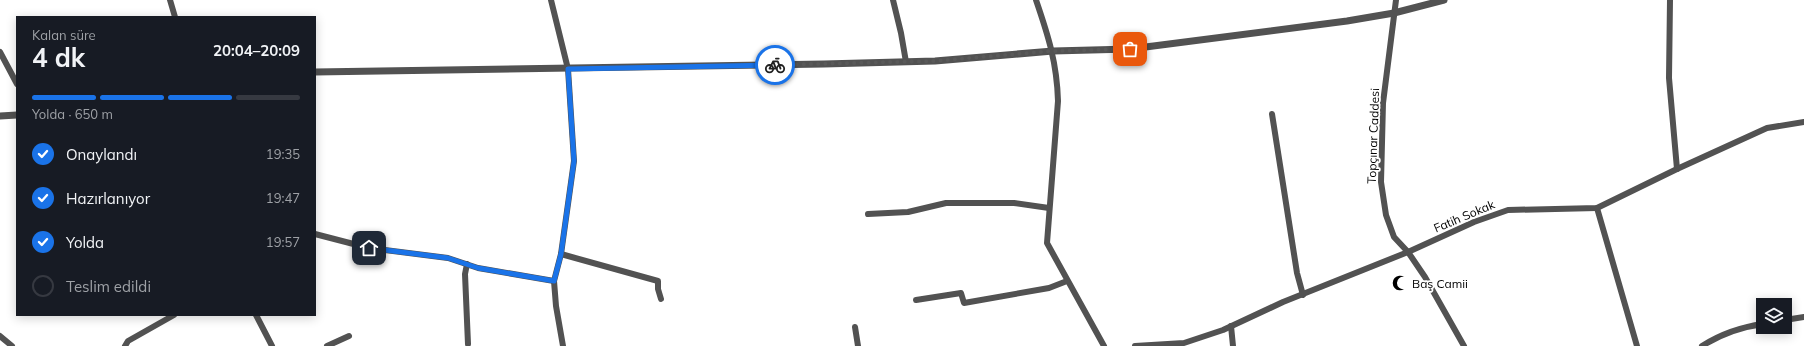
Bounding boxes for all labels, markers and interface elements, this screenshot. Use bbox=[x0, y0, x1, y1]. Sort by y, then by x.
text: Kalan süre bbox=[32, 27, 96, 43]
pin bbox=[1113, 32, 1147, 66]
icon: bag bbox=[1119, 38, 1141, 60]
text: 4 dk bbox=[32, 41, 85, 74]
text: 20:04–20:09 bbox=[213, 41, 300, 60]
courier bbox=[755, 45, 795, 85]
icon: bike bbox=[764, 54, 786, 76]
street label: Topçınar Caddesi bbox=[1364, 88, 1382, 184]
text: Yolda · 650 m bbox=[32, 106, 113, 122]
icon: check bbox=[32, 143, 54, 165]
text: Onaylandı bbox=[66, 145, 137, 164]
text: 19:35 bbox=[266, 146, 300, 162]
icon: check bbox=[32, 187, 54, 209]
text: Hazırlanıyor bbox=[66, 189, 150, 208]
text: 19:47 bbox=[266, 190, 300, 206]
street label: Fatih Sokak bbox=[1431, 196, 1498, 236]
icon: check bbox=[32, 231, 54, 253]
pin bbox=[352, 231, 386, 265]
text: Yolda bbox=[66, 233, 104, 252]
text: 19:57 bbox=[266, 234, 300, 250]
icon: home bbox=[358, 237, 380, 259]
mosque icon: Baş Camii bbox=[1391, 274, 1409, 292]
place label: Baş Camii bbox=[1412, 276, 1468, 291]
text: Teslim edildi bbox=[66, 277, 151, 296]
map controls bbox=[1756, 298, 1792, 334]
button: layers bbox=[1756, 298, 1792, 334]

